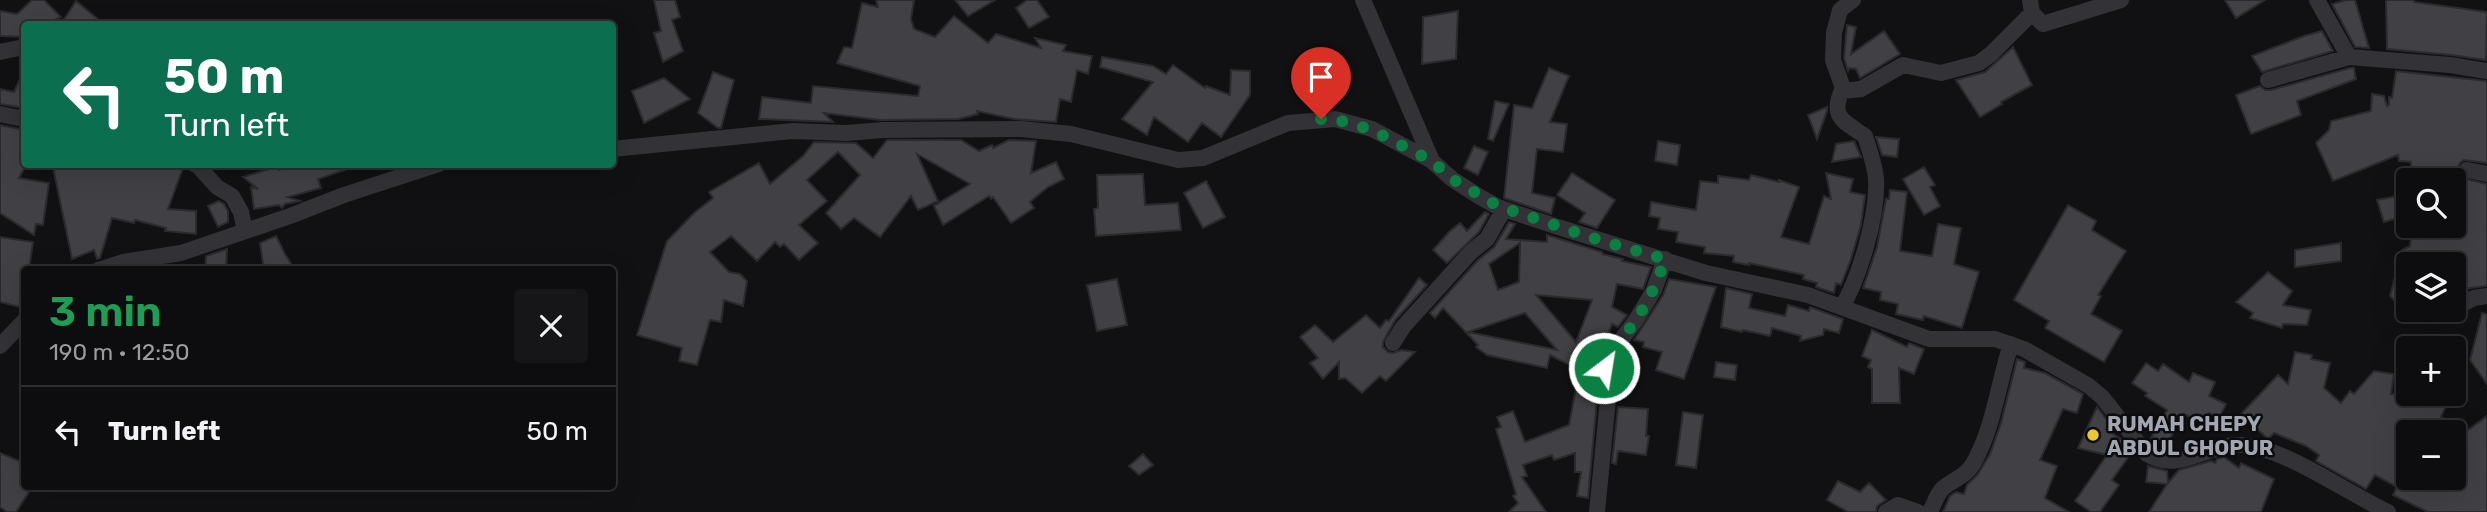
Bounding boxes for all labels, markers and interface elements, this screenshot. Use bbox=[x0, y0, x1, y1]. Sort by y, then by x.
text: 50 m bbox=[164, 47, 284, 105]
pin bbox=[1291, 47, 1351, 119]
icon: left bbox=[49, 49, 140, 140]
icon: arrive bbox=[1302, 58, 1340, 96]
text: Turn left bbox=[164, 106, 289, 144]
map controls bbox=[2396, 168, 2466, 490]
button: search bbox=[2396, 168, 2466, 238]
button: layers bbox=[2396, 252, 2466, 322]
text: 3 min bbox=[49, 287, 162, 337]
button: close bbox=[514, 289, 588, 363]
position arrow bbox=[1567, 331, 1641, 405]
button: + bbox=[2396, 336, 2466, 406]
text: 190 m · 12:50 bbox=[49, 338, 190, 366]
place label: RUMAH CHEPY ABDUL GHOPUR bbox=[2107, 411, 2273, 460]
icon: left bbox=[49, 413, 87, 451]
text: Turn left bbox=[108, 416, 220, 447]
text: 50 m bbox=[527, 416, 588, 447]
button: − bbox=[2396, 420, 2466, 490]
marker: RUMAH CHEPY ABDUL GHOPUR bbox=[2085, 427, 2101, 443]

